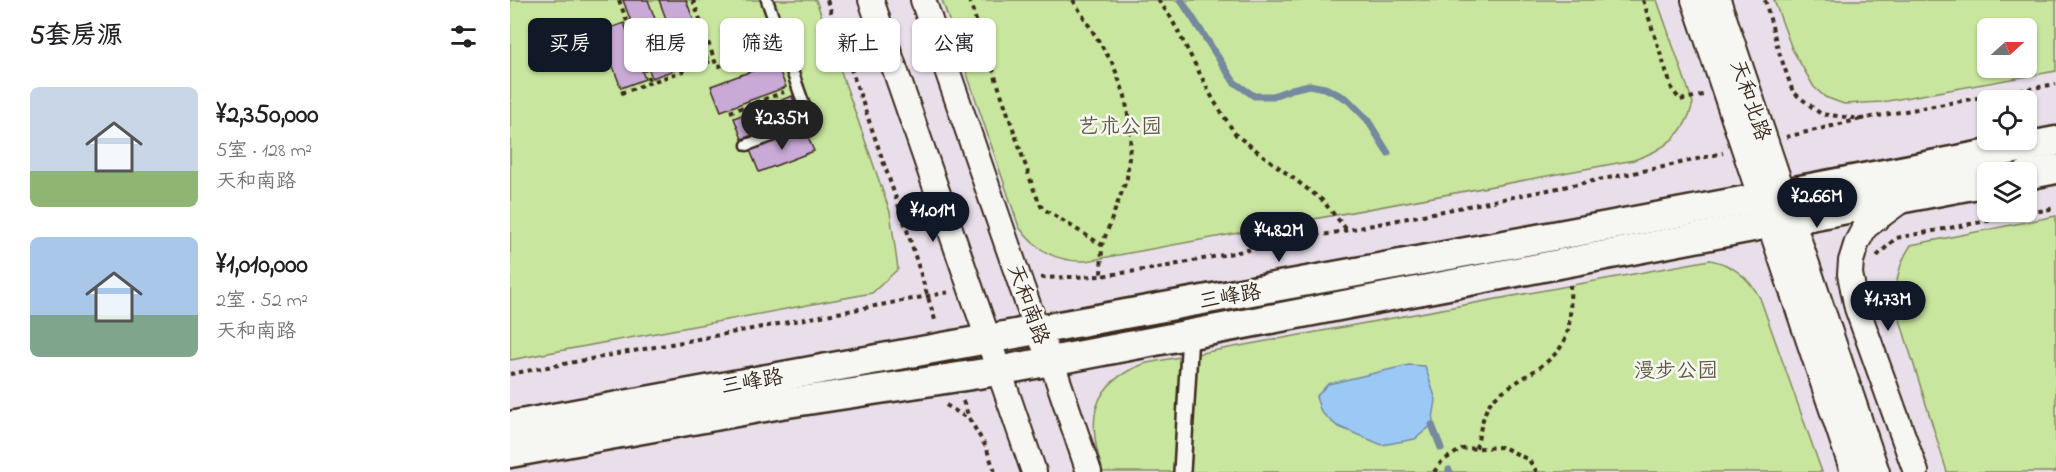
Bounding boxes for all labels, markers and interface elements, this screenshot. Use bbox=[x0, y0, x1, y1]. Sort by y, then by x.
text: 5套房源 bbox=[30, 18, 123, 56]
chip: 买房 bbox=[528, 18, 612, 72]
chip: 租房 bbox=[624, 18, 708, 72]
chip: 筛选 bbox=[720, 18, 804, 72]
chip: 新上 bbox=[816, 18, 900, 72]
chip: 公寓 bbox=[912, 18, 996, 72]
north arrow bbox=[1977, 18, 2037, 78]
map controls bbox=[1977, 18, 2037, 222]
icon: filters bbox=[447, 20, 480, 53]
street label: 天和北路 bbox=[1721, 56, 1777, 145]
button: locate bbox=[1977, 90, 2037, 150]
text: ¥2,350,000 bbox=[216, 97, 319, 135]
pin: ¥2.35M bbox=[733, 100, 831, 151]
text: ¥2.35M bbox=[755, 105, 809, 134]
icon: home bbox=[78, 111, 150, 183]
park label: 艺术公园 bbox=[1078, 113, 1162, 143]
text: 5室 · 128 m² bbox=[216, 137, 312, 166]
button: layers bbox=[1977, 162, 2037, 222]
text: 天和南路 bbox=[216, 168, 296, 197]
pin: ¥2.66M bbox=[1768, 178, 1866, 229]
text: ¥2.66M bbox=[1791, 183, 1843, 212]
pin: ¥1.01M bbox=[884, 192, 982, 243]
text: ¥1.01M bbox=[910, 197, 956, 226]
pin: ¥4.82M bbox=[1230, 212, 1328, 263]
text: ¥4.82M bbox=[1254, 217, 1304, 246]
text: ¥1,010,000 bbox=[216, 247, 308, 285]
street label: 天和南路 bbox=[999, 260, 1056, 349]
icon: home bbox=[78, 261, 150, 333]
street label: 三峰路 bbox=[1197, 278, 1264, 318]
pin: ¥1.73M bbox=[1839, 281, 1937, 332]
text: ¥1.73M bbox=[1865, 286, 1911, 315]
text: 2室 · 52 m² bbox=[216, 287, 308, 316]
text: 天和南路 bbox=[216, 318, 296, 347]
park label: 漫步公园 bbox=[1634, 357, 1718, 387]
street label: 三峰路 bbox=[719, 363, 786, 403]

